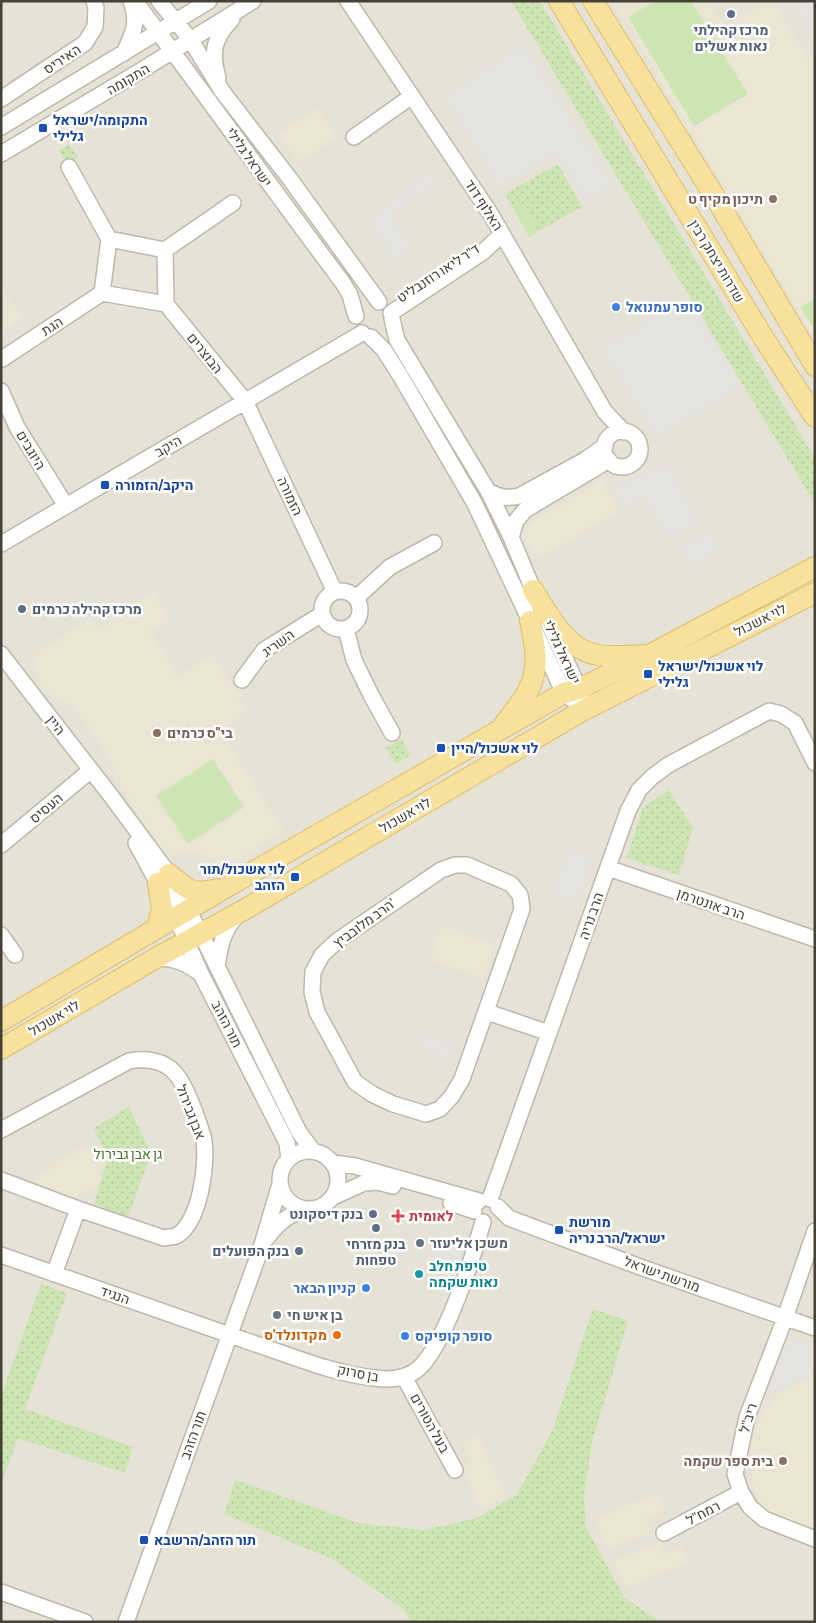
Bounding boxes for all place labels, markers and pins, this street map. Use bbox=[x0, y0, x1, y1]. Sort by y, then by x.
marker: מרכז קהילתי נאות אשלים bbox=[725, 8, 737, 20]
place label: מרכז קהילתי נאות אשלים bbox=[693, 22, 769, 54]
place label: התקומה/ישראל גלילי bbox=[53, 112, 148, 144]
marker: התקומה/ישראל גלילי bbox=[37, 122, 49, 134]
place label: תיכון מקיף ט bbox=[688, 191, 763, 207]
marker: תיכון מקיף ט bbox=[767, 193, 779, 205]
place label: סופר עמנואל bbox=[626, 299, 703, 315]
marker: סופר עמנואל bbox=[610, 301, 622, 313]
place label: היקב/הזמורה bbox=[115, 477, 193, 493]
marker: היקב/הזמורה bbox=[99, 479, 111, 491]
place label: מרכז קהילה כרמים bbox=[32, 601, 142, 617]
marker: מרכז קהילה כרמים bbox=[16, 603, 28, 615]
place label: לוי אשכול/ישראל גלילי bbox=[658, 658, 764, 690]
marker: לוי אשכול/ישראל גלילי bbox=[642, 668, 654, 680]
place label: בי"ס כרמים bbox=[167, 725, 233, 741]
marker: בי"ס כרמים bbox=[151, 727, 163, 739]
place label: לוי אשכול/היין bbox=[451, 740, 539, 756]
marker: לוי אשכול/היין bbox=[435, 742, 447, 754]
place label: לוי אשכול/תור הזהב bbox=[200, 861, 285, 893]
marker: לוי אשכול/תור הזהב bbox=[289, 871, 301, 883]
place label: בנק דיסקונט bbox=[289, 1206, 363, 1222]
marker: בנק דיסקונט bbox=[367, 1208, 379, 1220]
place label: לאומית bbox=[409, 1208, 454, 1224]
marker: לאומית bbox=[391, 1209, 405, 1223]
place label: מורשת ישראל/הרב נריה bbox=[569, 1214, 666, 1246]
marker: בנק מזרחי טפחות bbox=[370, 1222, 382, 1234]
marker: מורשת ישראל/הרב נריה bbox=[553, 1224, 565, 1236]
place label: משכן אליעזר bbox=[430, 1235, 508, 1251]
place label: בנק מזרחי טפחות bbox=[346, 1236, 406, 1268]
marker: משכן אליעזר bbox=[414, 1237, 426, 1249]
place label: בנק הפועלים bbox=[212, 1243, 289, 1259]
marker: בנק הפועלים bbox=[293, 1245, 305, 1257]
place label: טיפת חלב נאות שקמה bbox=[429, 1258, 498, 1290]
marker: טיפת חלב נאות שקמה bbox=[413, 1268, 425, 1280]
place label: קניון הבאר bbox=[293, 1280, 356, 1296]
marker: קניון הבאר bbox=[360, 1282, 372, 1294]
place label: בן איש חי bbox=[287, 1307, 343, 1323]
marker: בן איש חי bbox=[271, 1309, 283, 1321]
place label: מקדונלד'ס bbox=[264, 1327, 327, 1343]
place label: סופר קופיקס bbox=[415, 1328, 492, 1344]
marker: מקדונלד'ס bbox=[331, 1329, 343, 1341]
marker: סופר קופיקס bbox=[399, 1330, 411, 1342]
place label: בית ספר שקמה bbox=[683, 1453, 773, 1469]
marker: בית ספר שקמה bbox=[777, 1455, 789, 1467]
place label: תור הזהב/הרשבא bbox=[154, 1532, 256, 1548]
marker: תור הזהב/הרשבא bbox=[138, 1534, 150, 1546]

